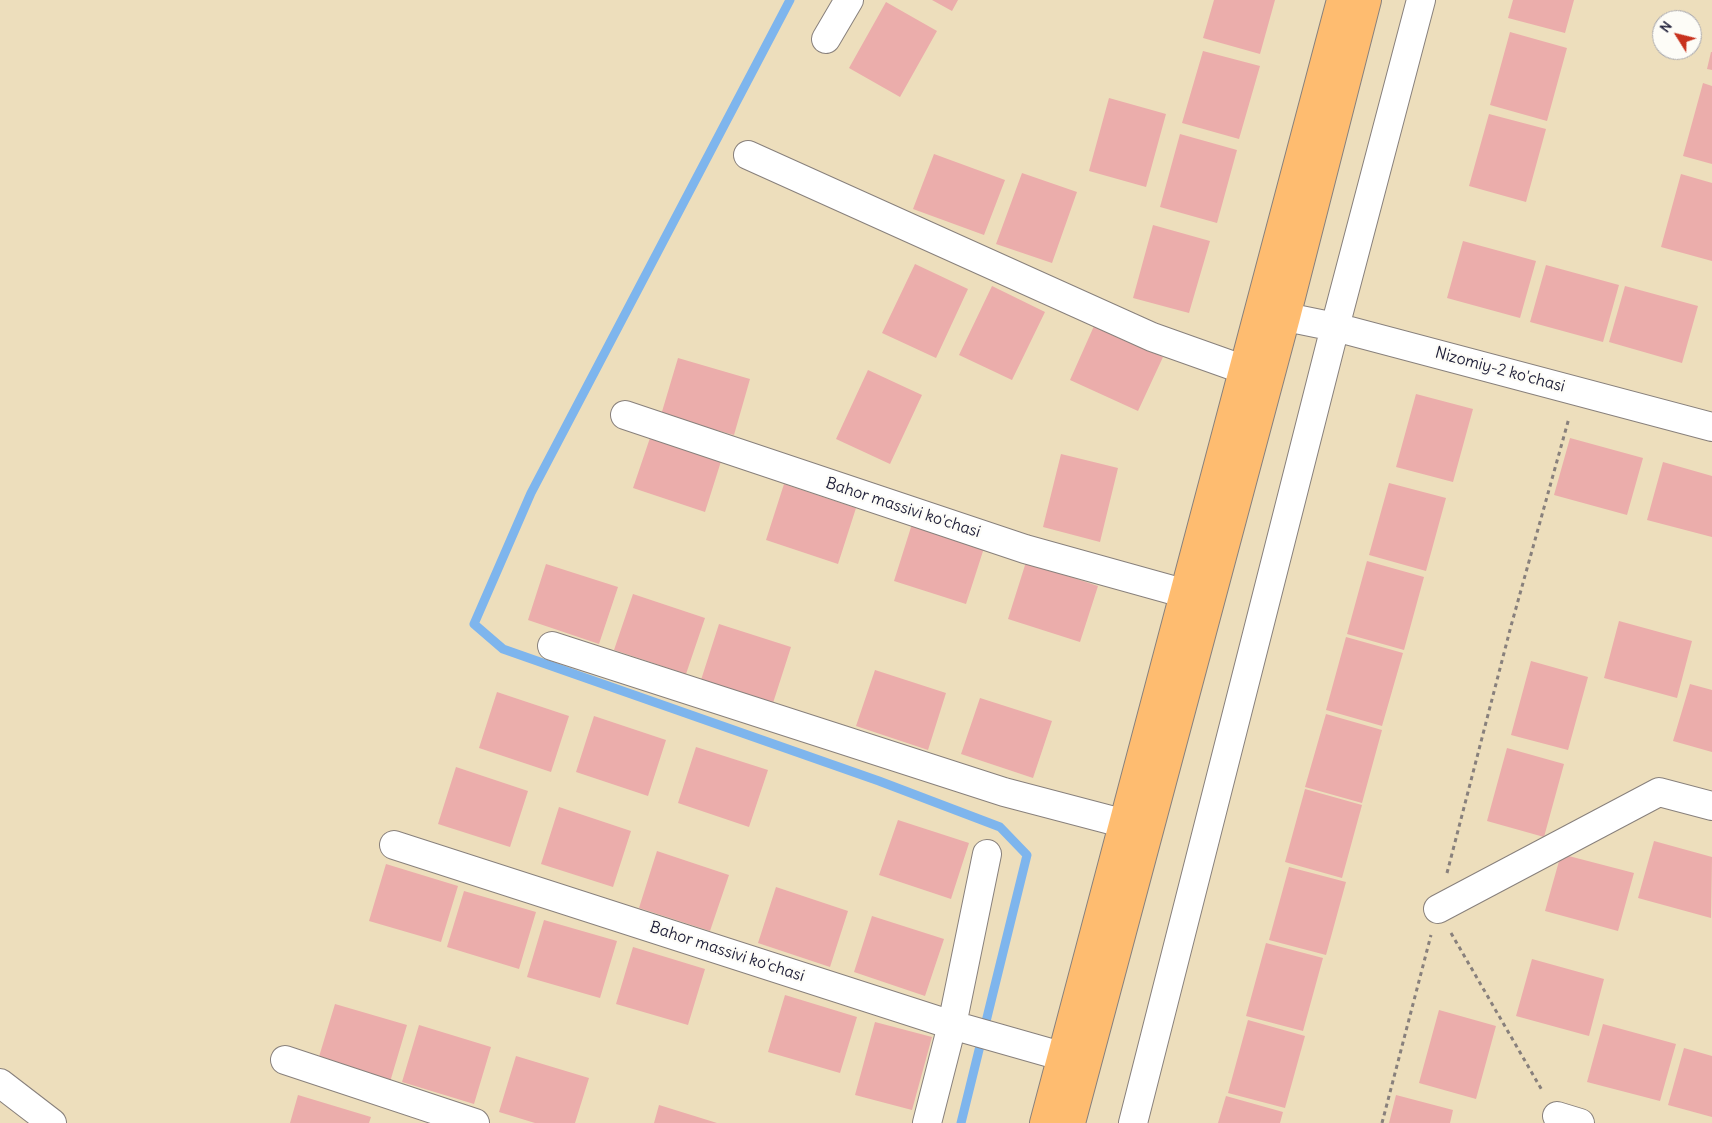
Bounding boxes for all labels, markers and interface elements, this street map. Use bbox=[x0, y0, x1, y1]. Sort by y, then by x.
north arrow bbox=[1652, 10, 1702, 60]
text: N bbox=[1656, 18, 1676, 36]
street label: Nizomiy-2 ko'chasi bbox=[1433, 343, 1567, 397]
street label: Bahor massivi ko'chasi bbox=[823, 474, 983, 542]
street label: Bahor massivi ko'chasi bbox=[647, 918, 807, 986]

